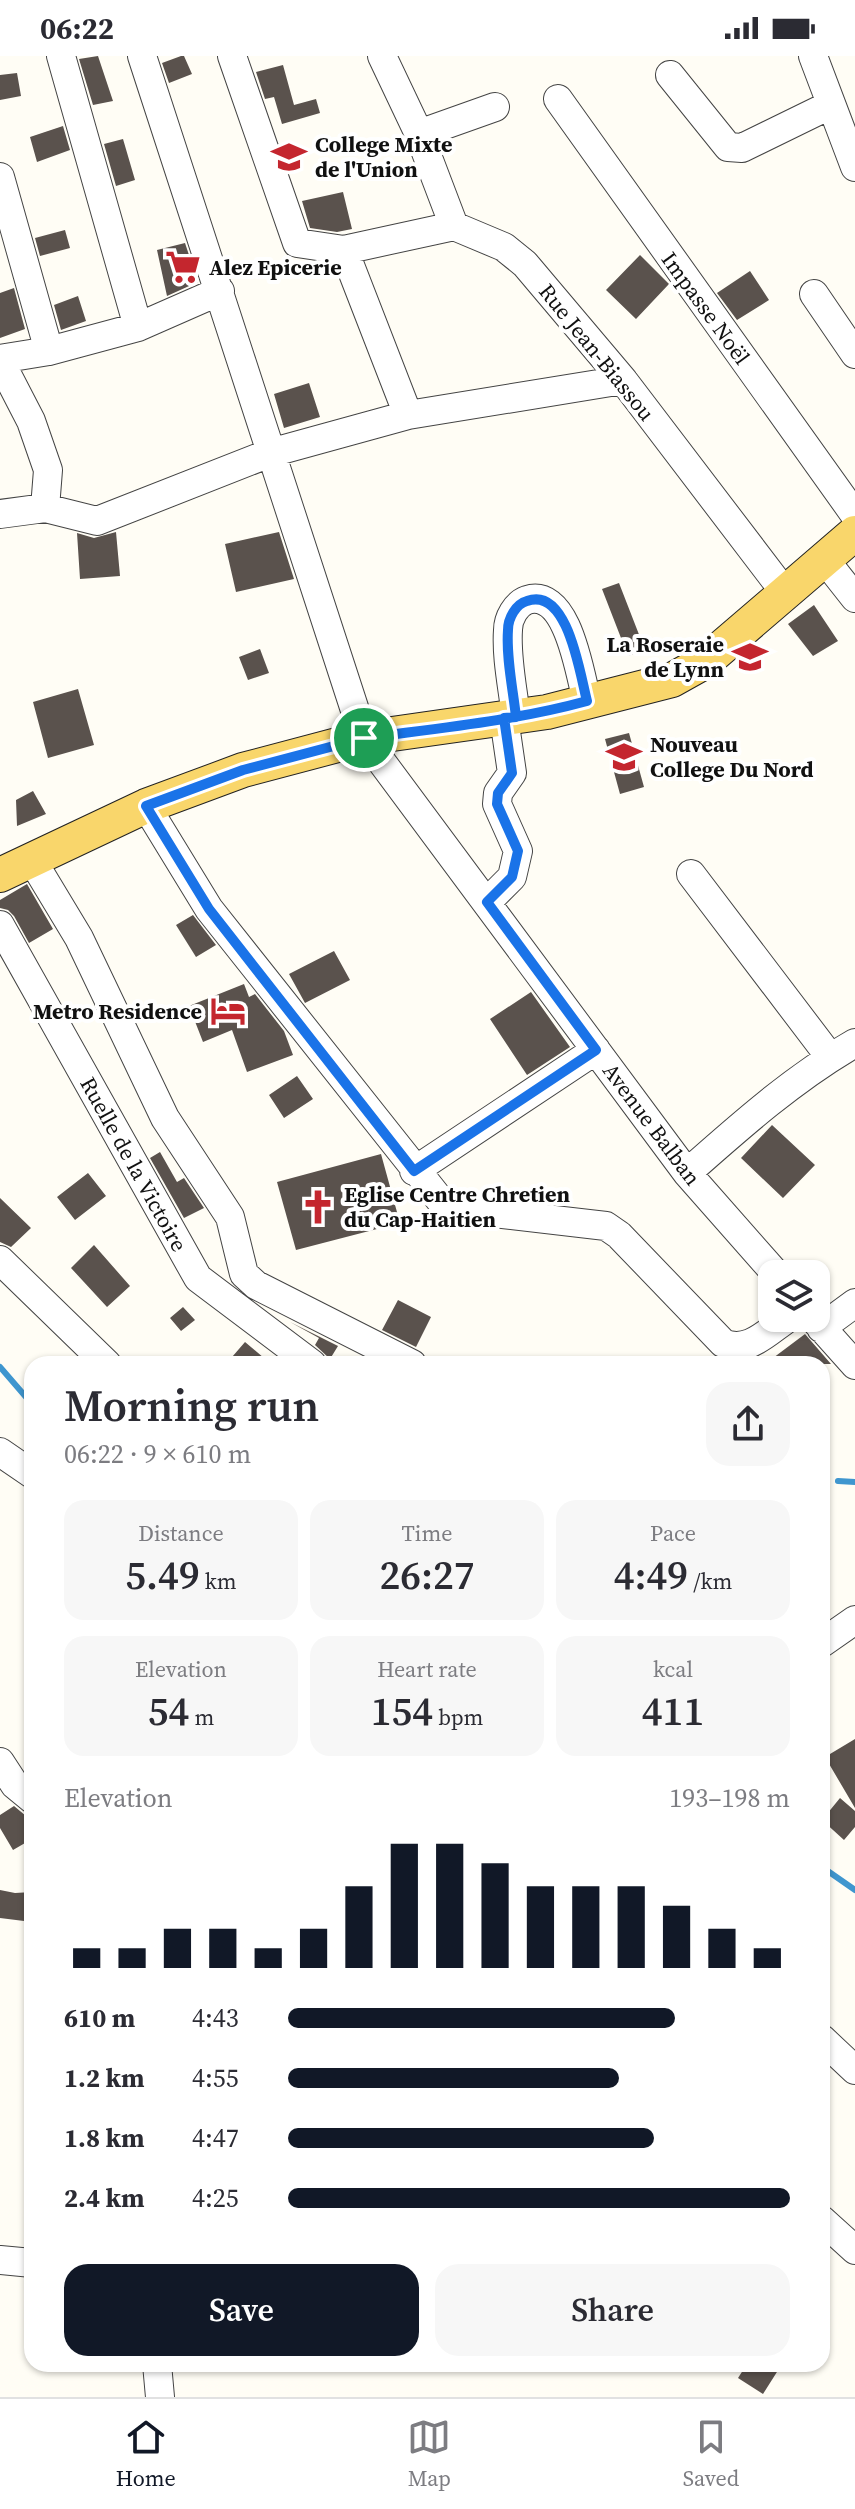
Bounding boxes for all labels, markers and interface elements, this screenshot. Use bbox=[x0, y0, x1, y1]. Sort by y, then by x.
text: 06:22 bbox=[40, 8, 114, 49]
place label: College Mixte de l'Union bbox=[315, 129, 452, 184]
school or university icon: College Mixte de l'Union bbox=[270, 138, 308, 176]
street label: Impasse Noël bbox=[655, 246, 757, 370]
supermarket icon: Alez Epicerie bbox=[164, 248, 202, 286]
place label: Alez Epicerie bbox=[209, 252, 342, 282]
street label: Rue Jean-Biassou bbox=[532, 277, 662, 427]
place label: La Roseraie de Lynn bbox=[607, 629, 724, 684]
school or university icon: La Roseraie de Lynn bbox=[731, 638, 769, 676]
pin bbox=[330, 704, 398, 772]
icon: arrive bbox=[342, 716, 386, 760]
place label: Nouveau College Du Nord bbox=[650, 729, 814, 784]
school or university icon: Nouveau College Du Nord bbox=[605, 738, 643, 776]
hotel icon: Metro Residence bbox=[209, 992, 247, 1030]
place label: Metro Residence bbox=[33, 996, 202, 1026]
street label: Avenue Balban bbox=[596, 1057, 708, 1191]
street label: Ruelle de la Victoire bbox=[73, 1071, 195, 1257]
place label: Eglise Centre Chretien du Cap-Haitien bbox=[344, 1179, 570, 1234]
church icon: Eglise Centre Chretien du Cap-Haitien bbox=[299, 1188, 337, 1226]
map controls bbox=[758, 1260, 830, 1332]
button: layers bbox=[758, 1260, 830, 1332]
text: Morning run bbox=[64, 1375, 320, 1436]
button: share bbox=[706, 1382, 790, 1466]
text: 06:22 · 9 × 610 m bbox=[64, 1436, 251, 1472]
text: Distance bbox=[138, 1518, 224, 1548]
text: Time bbox=[402, 1518, 452, 1548]
text: Pace bbox=[650, 1518, 696, 1548]
text: 5.49 bbox=[125, 1548, 200, 1602]
text: 26:27 bbox=[379, 1548, 475, 1602]
text: 4:49 bbox=[614, 1548, 688, 1602]
text: km bbox=[200, 1566, 237, 1596]
text: /km bbox=[688, 1566, 732, 1596]
text: Elevation bbox=[135, 1654, 227, 1684]
text: Heart rate bbox=[377, 1654, 477, 1684]
text: kcal bbox=[653, 1654, 693, 1684]
text: 54 bbox=[148, 1684, 189, 1738]
text: 154 bbox=[371, 1684, 433, 1738]
text: 411 bbox=[642, 1684, 704, 1738]
text: m bbox=[189, 1702, 214, 1732]
text: bpm bbox=[433, 1702, 483, 1732]
text: Elevation bbox=[64, 1780, 173, 1816]
text: 193–198 m bbox=[669, 1780, 790, 1816]
text: 610 m bbox=[64, 2000, 135, 2036]
text: 4:43 bbox=[192, 2000, 239, 2036]
text: 1.2 km bbox=[64, 2060, 145, 2096]
text: 4:55 bbox=[192, 2060, 239, 2096]
text: 1.8 km bbox=[64, 2120, 145, 2156]
text: 4:47 bbox=[192, 2120, 239, 2156]
text: 2.4 km bbox=[64, 2180, 145, 2216]
text: 4:25 bbox=[192, 2180, 239, 2216]
button: Save bbox=[64, 2264, 419, 2356]
button: Share bbox=[435, 2264, 790, 2356]
tab: Home bbox=[116, 2415, 176, 2493]
tab: Map bbox=[407, 2415, 451, 2493]
tab: Saved bbox=[683, 2415, 739, 2493]

